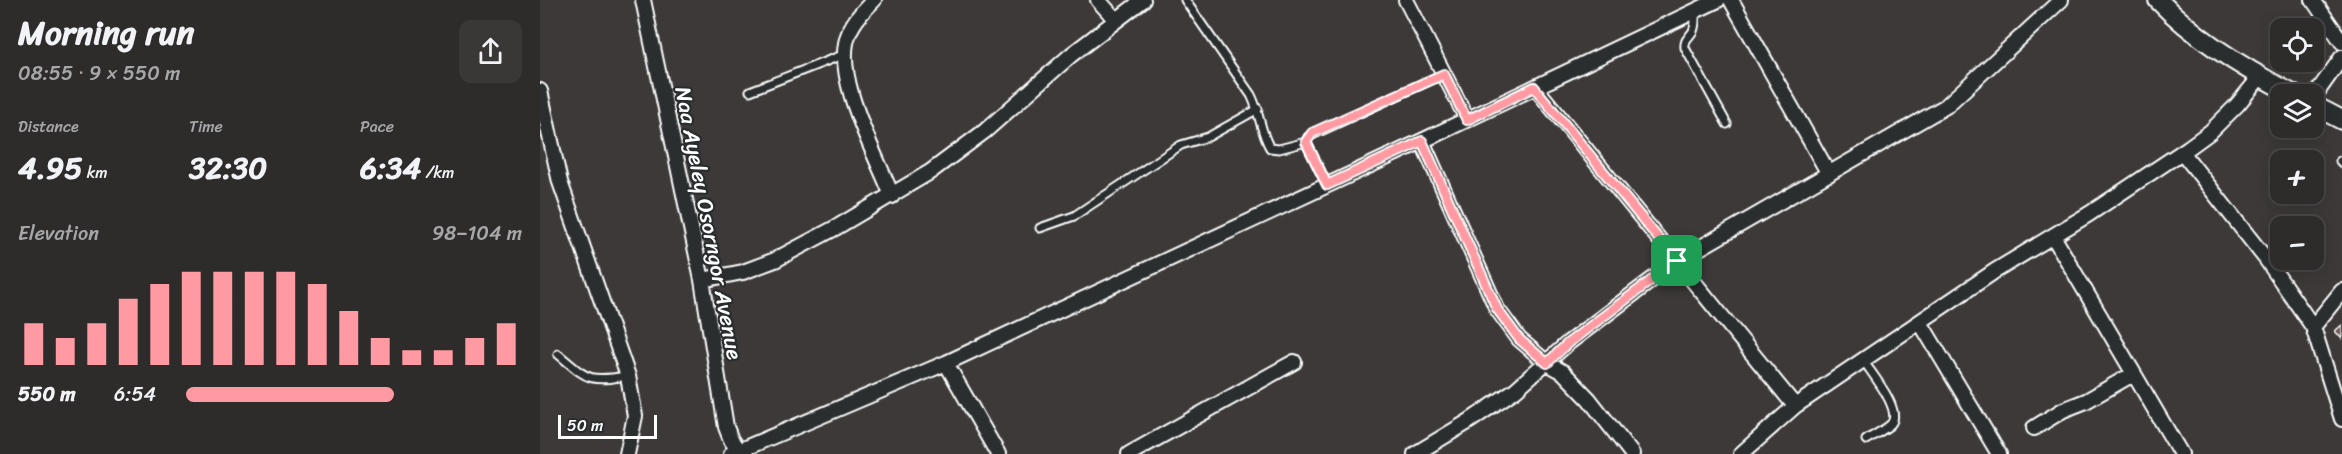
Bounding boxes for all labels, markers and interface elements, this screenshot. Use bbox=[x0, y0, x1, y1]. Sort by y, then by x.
text: Morning run bbox=[18, 4, 194, 62]
map controls bbox=[2270, 18, 2324, 270]
button: locate bbox=[2270, 18, 2324, 72]
button: share bbox=[459, 20, 522, 83]
text: 08:55 · 9 × 550 m bbox=[18, 56, 180, 91]
street label: Naa Ayeley Osorngor Avenue bbox=[663, 83, 755, 363]
button: layers bbox=[2270, 84, 2324, 138]
text: Distance bbox=[18, 112, 79, 141]
text: Time bbox=[189, 112, 223, 141]
text: Pace bbox=[360, 112, 394, 141]
text: 4.95 bbox=[18, 141, 83, 195]
text: 32:30 bbox=[189, 141, 267, 195]
text: 6:34 bbox=[360, 141, 421, 195]
button: + bbox=[2270, 150, 2324, 204]
text: km bbox=[83, 158, 108, 187]
text: /km bbox=[421, 158, 454, 187]
text: Elevation bbox=[18, 216, 99, 251]
text: 98–104 m bbox=[432, 216, 522, 251]
button: − bbox=[2270, 216, 2324, 270]
pin bbox=[1651, 235, 1702, 286]
icon: arrive bbox=[1660, 244, 1693, 277]
text: 550 m bbox=[18, 377, 76, 412]
text: 6:54 bbox=[114, 377, 156, 412]
text: 50 m bbox=[567, 411, 603, 440]
scale bar bbox=[558, 412, 657, 440]

